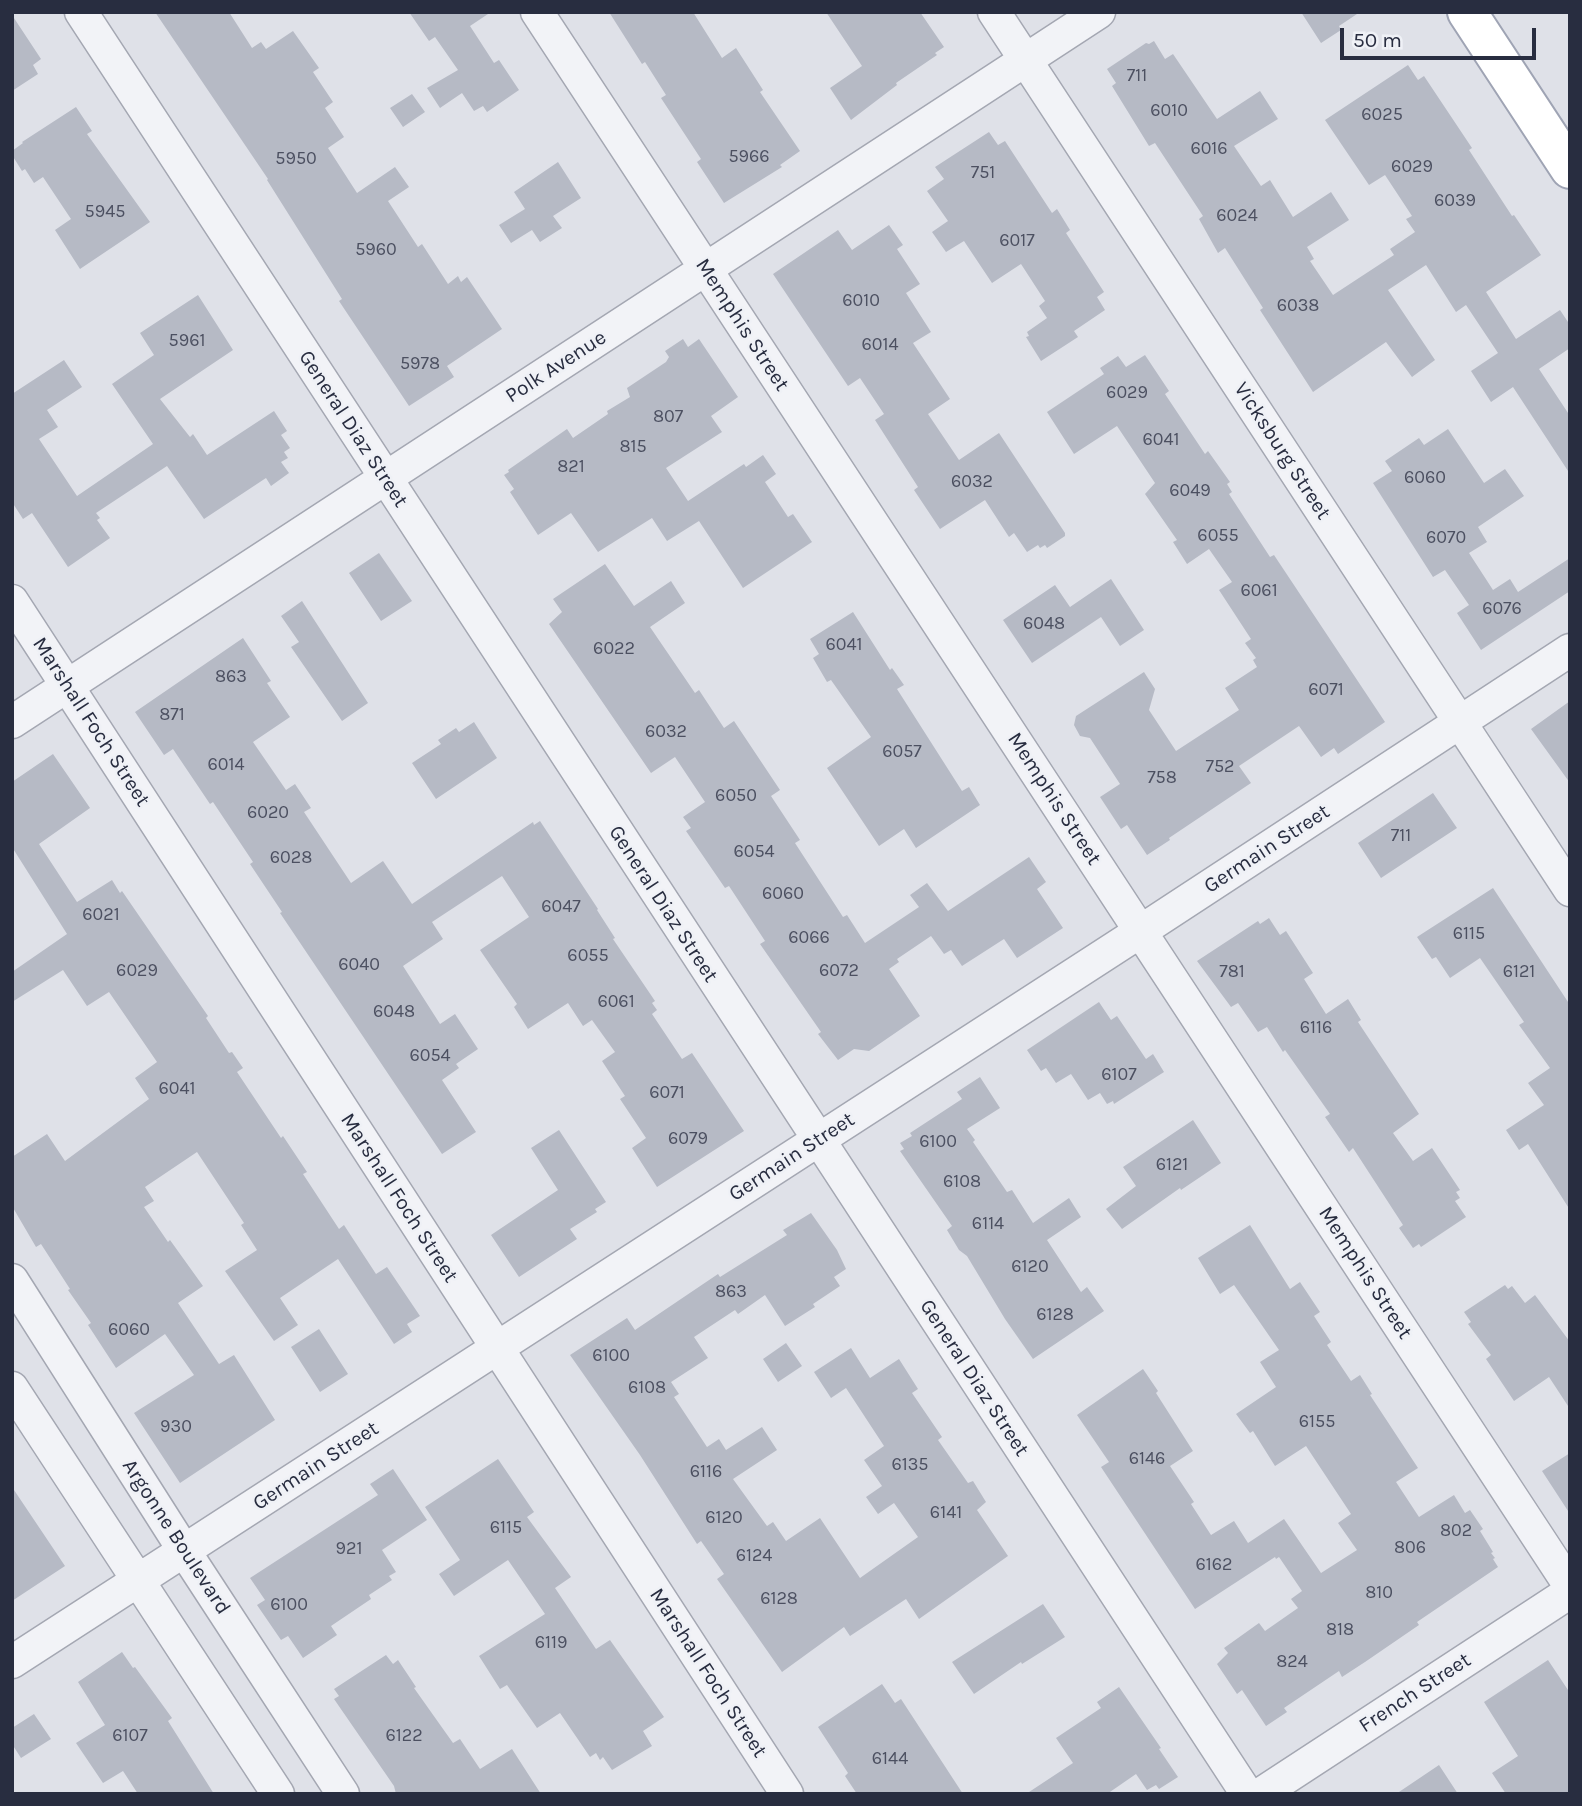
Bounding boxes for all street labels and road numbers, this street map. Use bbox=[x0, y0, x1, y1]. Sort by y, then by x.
street label: Memphis Street bbox=[690, 254, 794, 396]
street label: Polk Avenue bbox=[501, 325, 611, 409]
street label: General Diaz Street bbox=[293, 346, 413, 512]
street label: Vicksburg Street bbox=[1228, 378, 1336, 524]
street label: Marshall Foch Street bbox=[27, 633, 155, 811]
street label: Memphis Street bbox=[1002, 728, 1106, 870]
street label: Germain Street bbox=[1199, 799, 1335, 899]
street label: General Diaz Street bbox=[603, 821, 723, 987]
street label: Germain Street bbox=[724, 1107, 860, 1207]
street label: Marshall Foch Street bbox=[335, 1109, 463, 1287]
street label: Memphis Street bbox=[1313, 1202, 1417, 1344]
street label: General Diaz Street bbox=[914, 1295, 1034, 1461]
street label: Germain Street bbox=[248, 1416, 384, 1516]
street label: Argonne Boulevard bbox=[116, 1455, 236, 1619]
street label: Marshall Foch Street bbox=[644, 1584, 772, 1762]
street label: French Street bbox=[1354, 1648, 1476, 1738]

